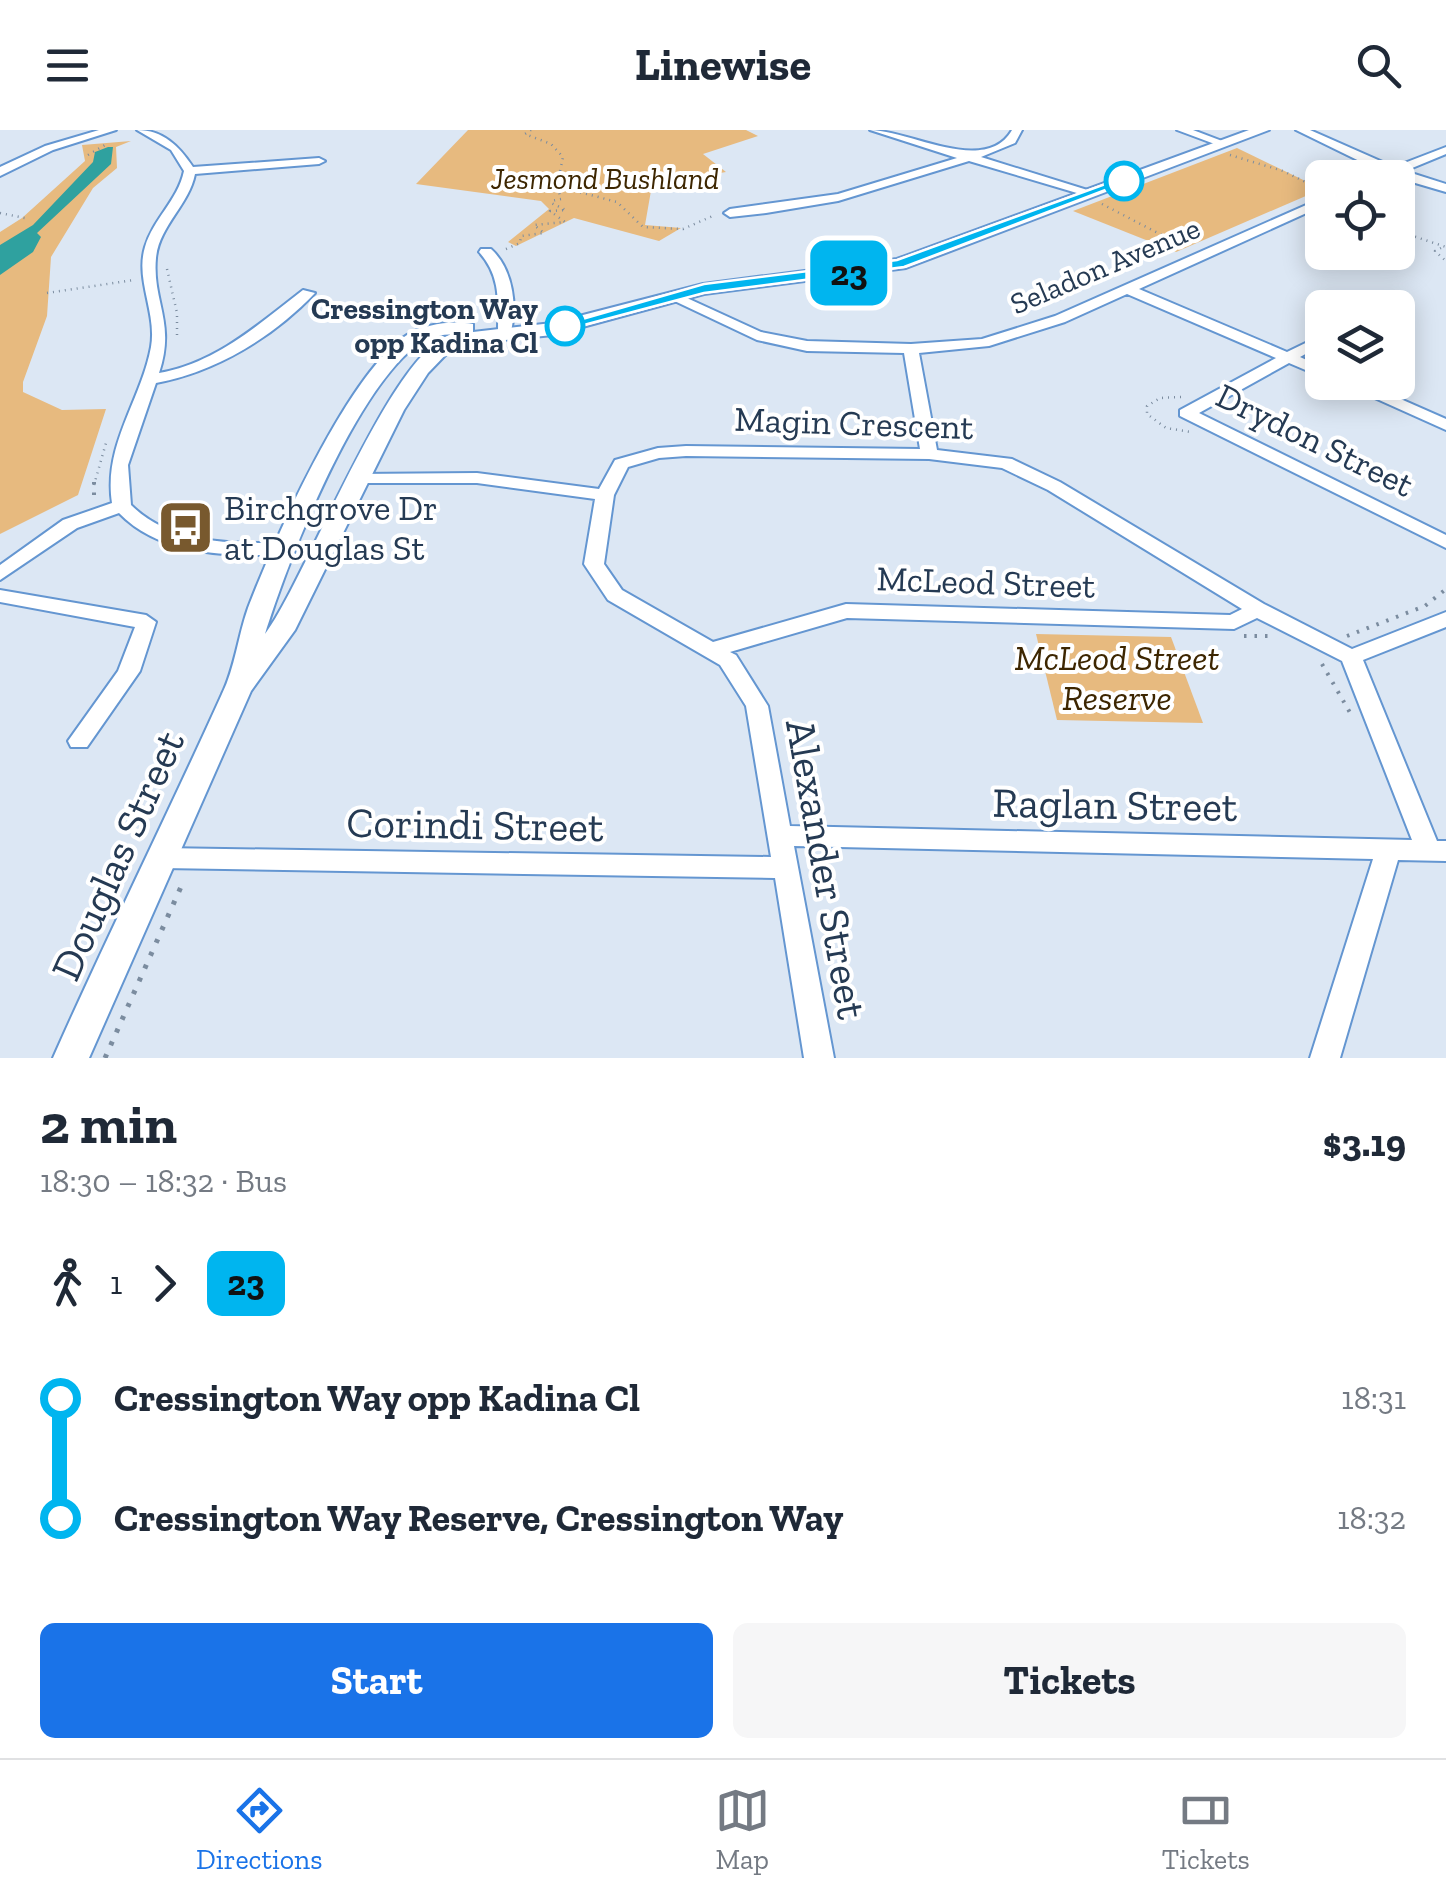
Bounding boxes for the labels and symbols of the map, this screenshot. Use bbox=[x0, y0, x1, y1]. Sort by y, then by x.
park label: Jesmond Bushland bbox=[490, 161, 719, 197]
unlabelled marker bbox=[1105, 162, 1143, 200]
street label: Seladon Avenue bbox=[1005, 210, 1205, 322]
line badge: 23 bbox=[804, 240, 894, 306]
place label: Cressington Way opp Kadina Cl bbox=[311, 291, 538, 361]
marker: Cressington Way opp Kadina Cl bbox=[546, 307, 584, 345]
street label: Drydon Street bbox=[1210, 374, 1420, 506]
street label: Magin Crescent bbox=[734, 398, 974, 448]
place label: Birchgrove Dr at Douglas St bbox=[224, 487, 438, 569]
bus stop icon: Birchgrove Dr at Douglas St bbox=[155, 498, 215, 558]
street label: McLeod Street bbox=[876, 557, 1096, 607]
park label: McLeod Street Reserve bbox=[1015, 637, 1220, 719]
street label: Alexander Street bbox=[775, 715, 878, 1023]
street label: Douglas Street bbox=[40, 722, 195, 988]
street label: Raglan Street bbox=[992, 777, 1238, 832]
street label: Corindi Street bbox=[346, 797, 604, 852]

